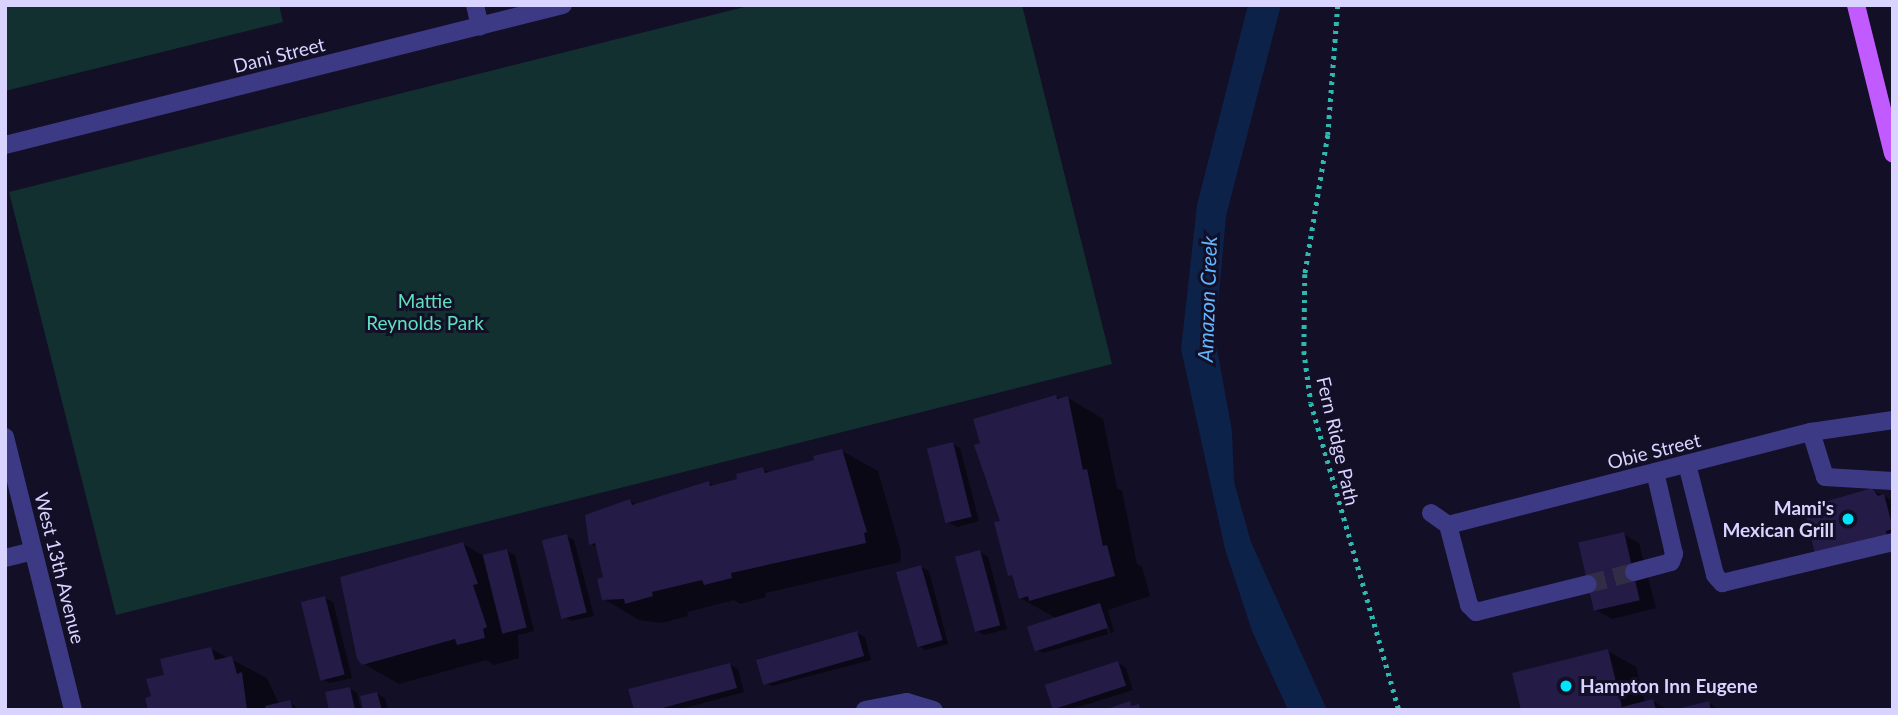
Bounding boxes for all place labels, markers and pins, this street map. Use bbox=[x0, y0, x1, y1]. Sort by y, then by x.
place label: Mami's Mexican Grill bbox=[1722, 497, 1834, 541]
marker: Mami's Mexican Grill bbox=[1840, 511, 1856, 527]
place label: Hampton Inn Eugene bbox=[1580, 675, 1758, 697]
marker: Hampton Inn Eugene bbox=[1558, 678, 1574, 694]

